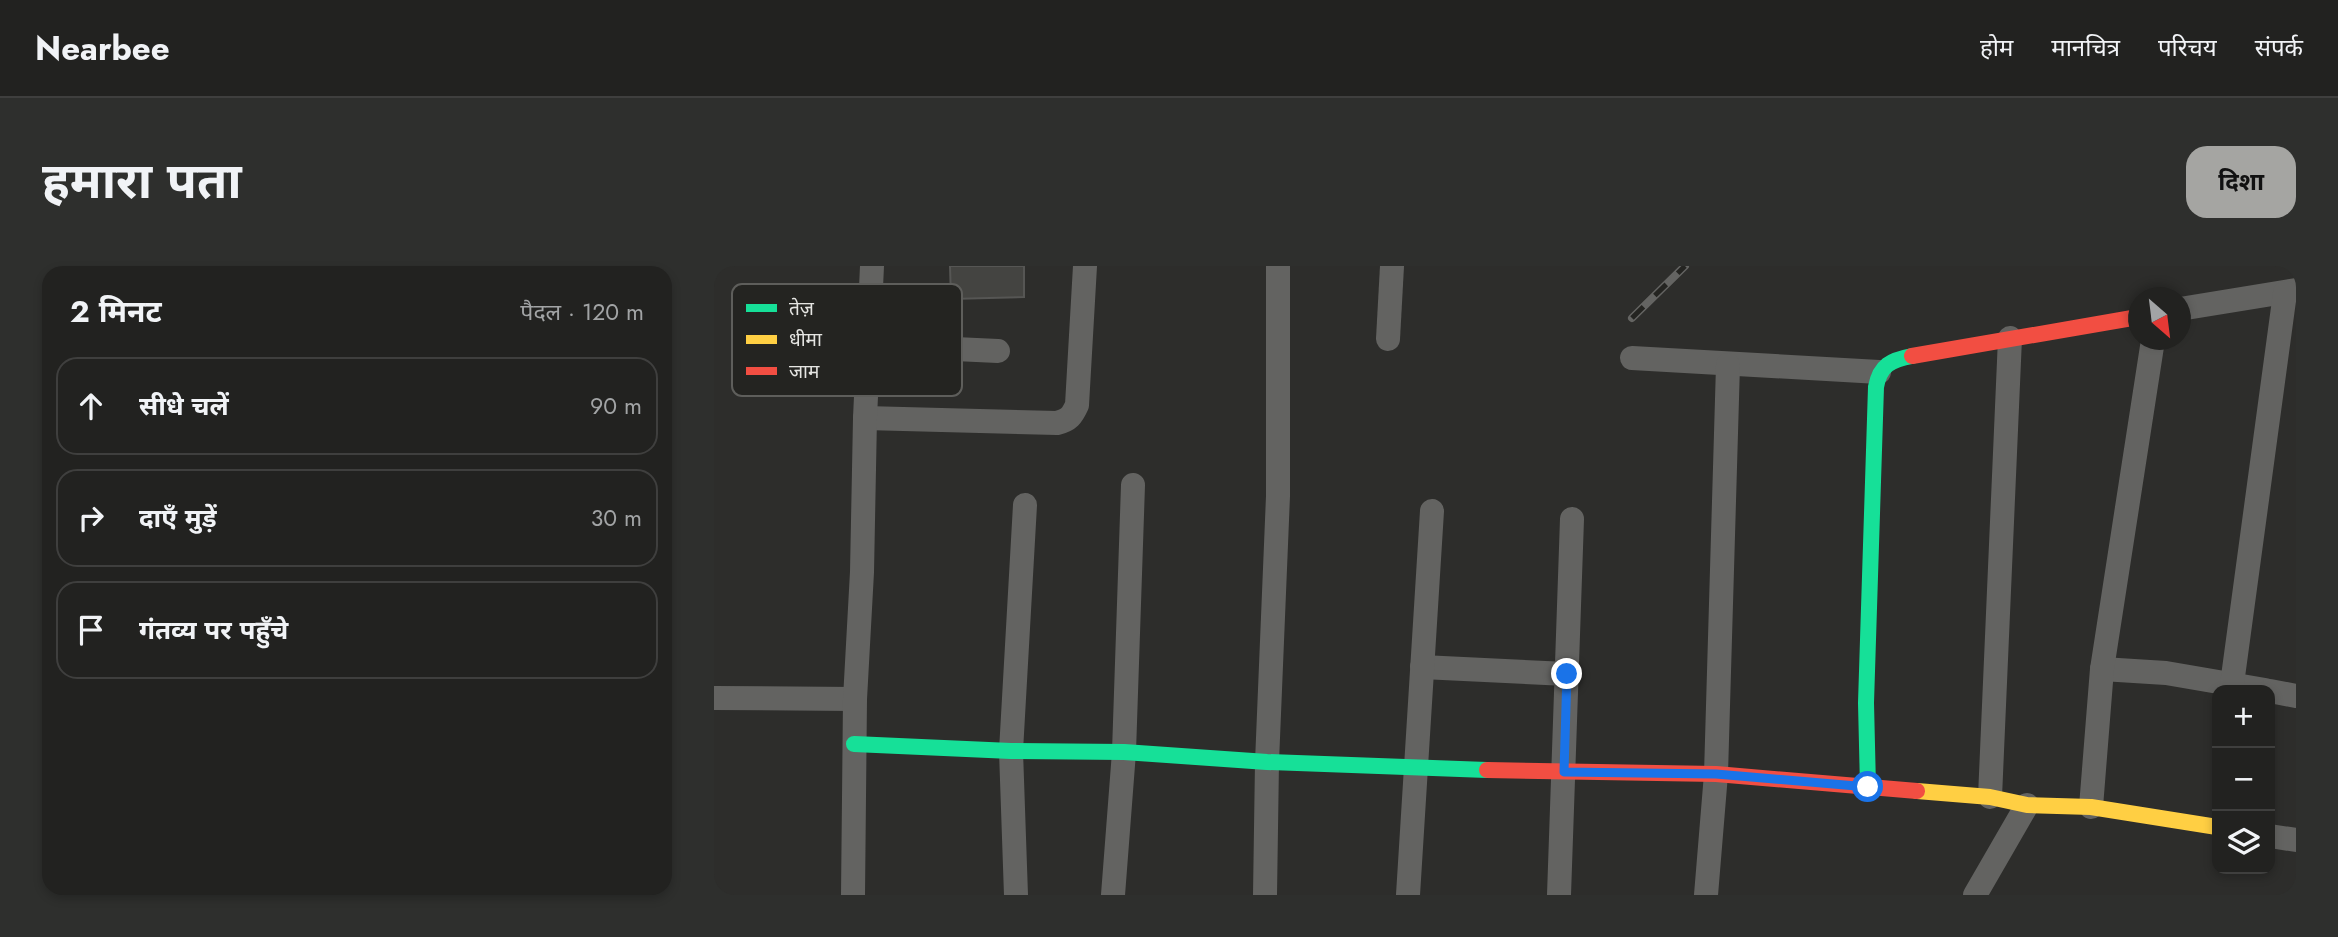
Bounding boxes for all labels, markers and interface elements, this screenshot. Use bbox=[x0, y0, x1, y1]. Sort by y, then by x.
text: Nearbee bbox=[35, 25, 170, 72]
text: होम bbox=[1980, 30, 2013, 65]
text: मानचित्र bbox=[2051, 30, 2120, 65]
text: परिचय bbox=[2158, 30, 2217, 65]
text: संपर्क bbox=[2255, 30, 2303, 65]
text: हमारा पता bbox=[42, 146, 242, 216]
button: दिशा bbox=[2186, 146, 2296, 218]
legend bbox=[732, 284, 962, 396]
north arrow bbox=[2128, 287, 2191, 350]
text: 2 मिनट bbox=[70, 290, 162, 333]
text: पैदल · 120 m bbox=[520, 295, 644, 329]
text: तेज़ bbox=[789, 295, 815, 322]
text: धीमा bbox=[789, 326, 823, 353]
text: जाम bbox=[789, 358, 820, 385]
icon: ahead bbox=[72, 387, 110, 425]
text: सीधे चलें bbox=[139, 387, 229, 425]
text: 90 m bbox=[590, 389, 642, 423]
icon: right bbox=[72, 499, 110, 537]
text: दाएँ मुड़ें bbox=[139, 499, 217, 537]
text: 30 m bbox=[591, 501, 642, 535]
icon: arrive bbox=[72, 611, 110, 649]
text: गंतव्य पर पहुँचे bbox=[139, 611, 288, 649]
route end bbox=[1551, 658, 1582, 689]
map controls bbox=[2212, 685, 2275, 874]
button: + bbox=[2212, 685, 2275, 748]
button: − bbox=[2212, 748, 2275, 811]
route start bbox=[1852, 771, 1883, 802]
button: layers bbox=[2212, 811, 2275, 874]

